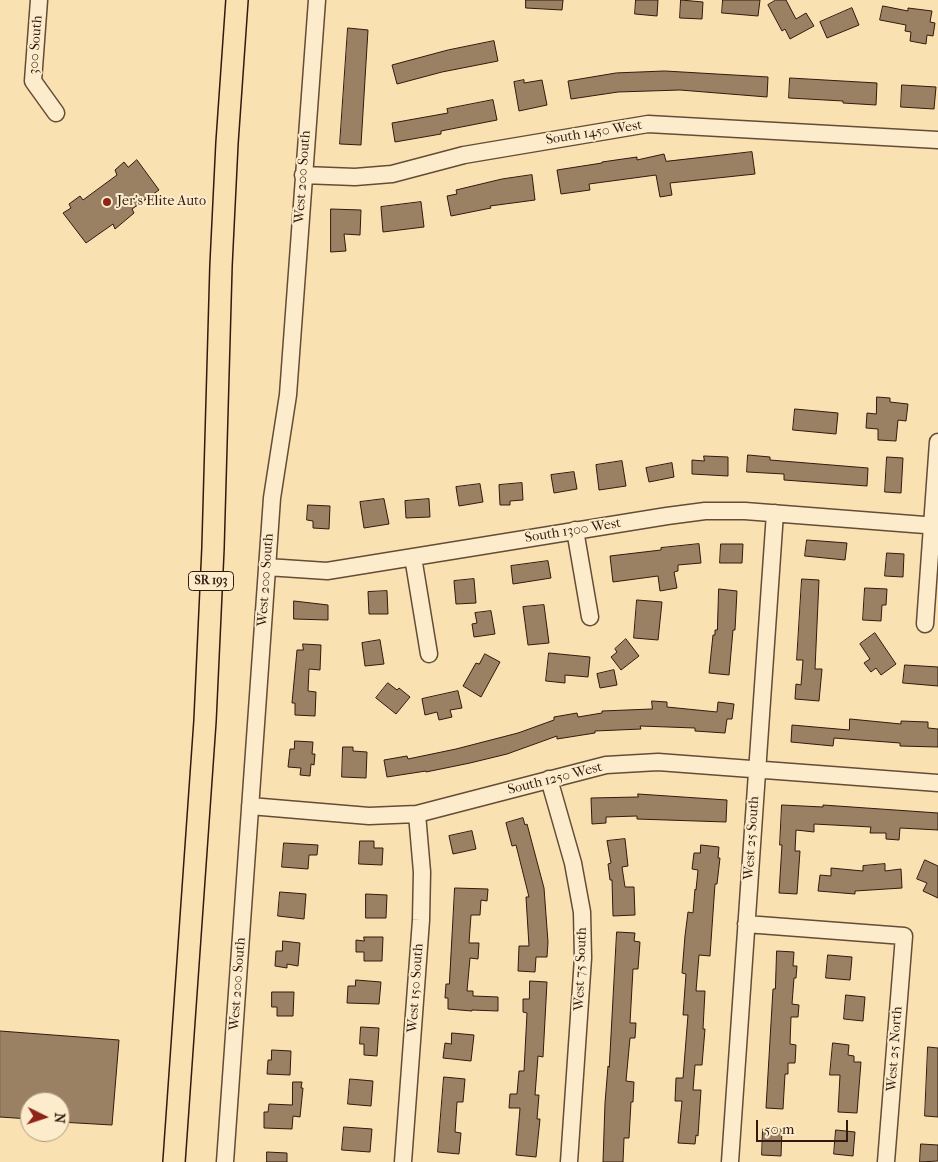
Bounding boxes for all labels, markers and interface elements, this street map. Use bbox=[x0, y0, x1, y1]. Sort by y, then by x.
street label: 300 South bbox=[26, 15, 46, 75]
street label: South 1450 West bbox=[545, 117, 643, 149]
street label: West 200 South bbox=[291, 130, 315, 224]
place label: Jer's Elite Auto bbox=[117, 194, 206, 210]
marker: Jer's Elite Auto bbox=[101, 196, 113, 208]
street label: South 1300 West bbox=[524, 515, 622, 547]
street label: West 200 South bbox=[254, 533, 278, 627]
road number: SR 193 bbox=[188, 572, 234, 590]
street label: South 1250 West bbox=[506, 759, 604, 799]
street label: West 25 South bbox=[741, 795, 763, 881]
street label: West 75 South bbox=[571, 927, 591, 1011]
street label: West 200 South bbox=[226, 937, 250, 1031]
street label: West 150 South bbox=[404, 943, 428, 1033]
street label: West 25 North bbox=[884, 1006, 906, 1092]
north arrow bbox=[20, 1092, 70, 1142]
scale bar bbox=[758, 1110, 850, 1142]
text: N bbox=[51, 1112, 68, 1124]
text: 50 m bbox=[764, 1120, 794, 1138]

